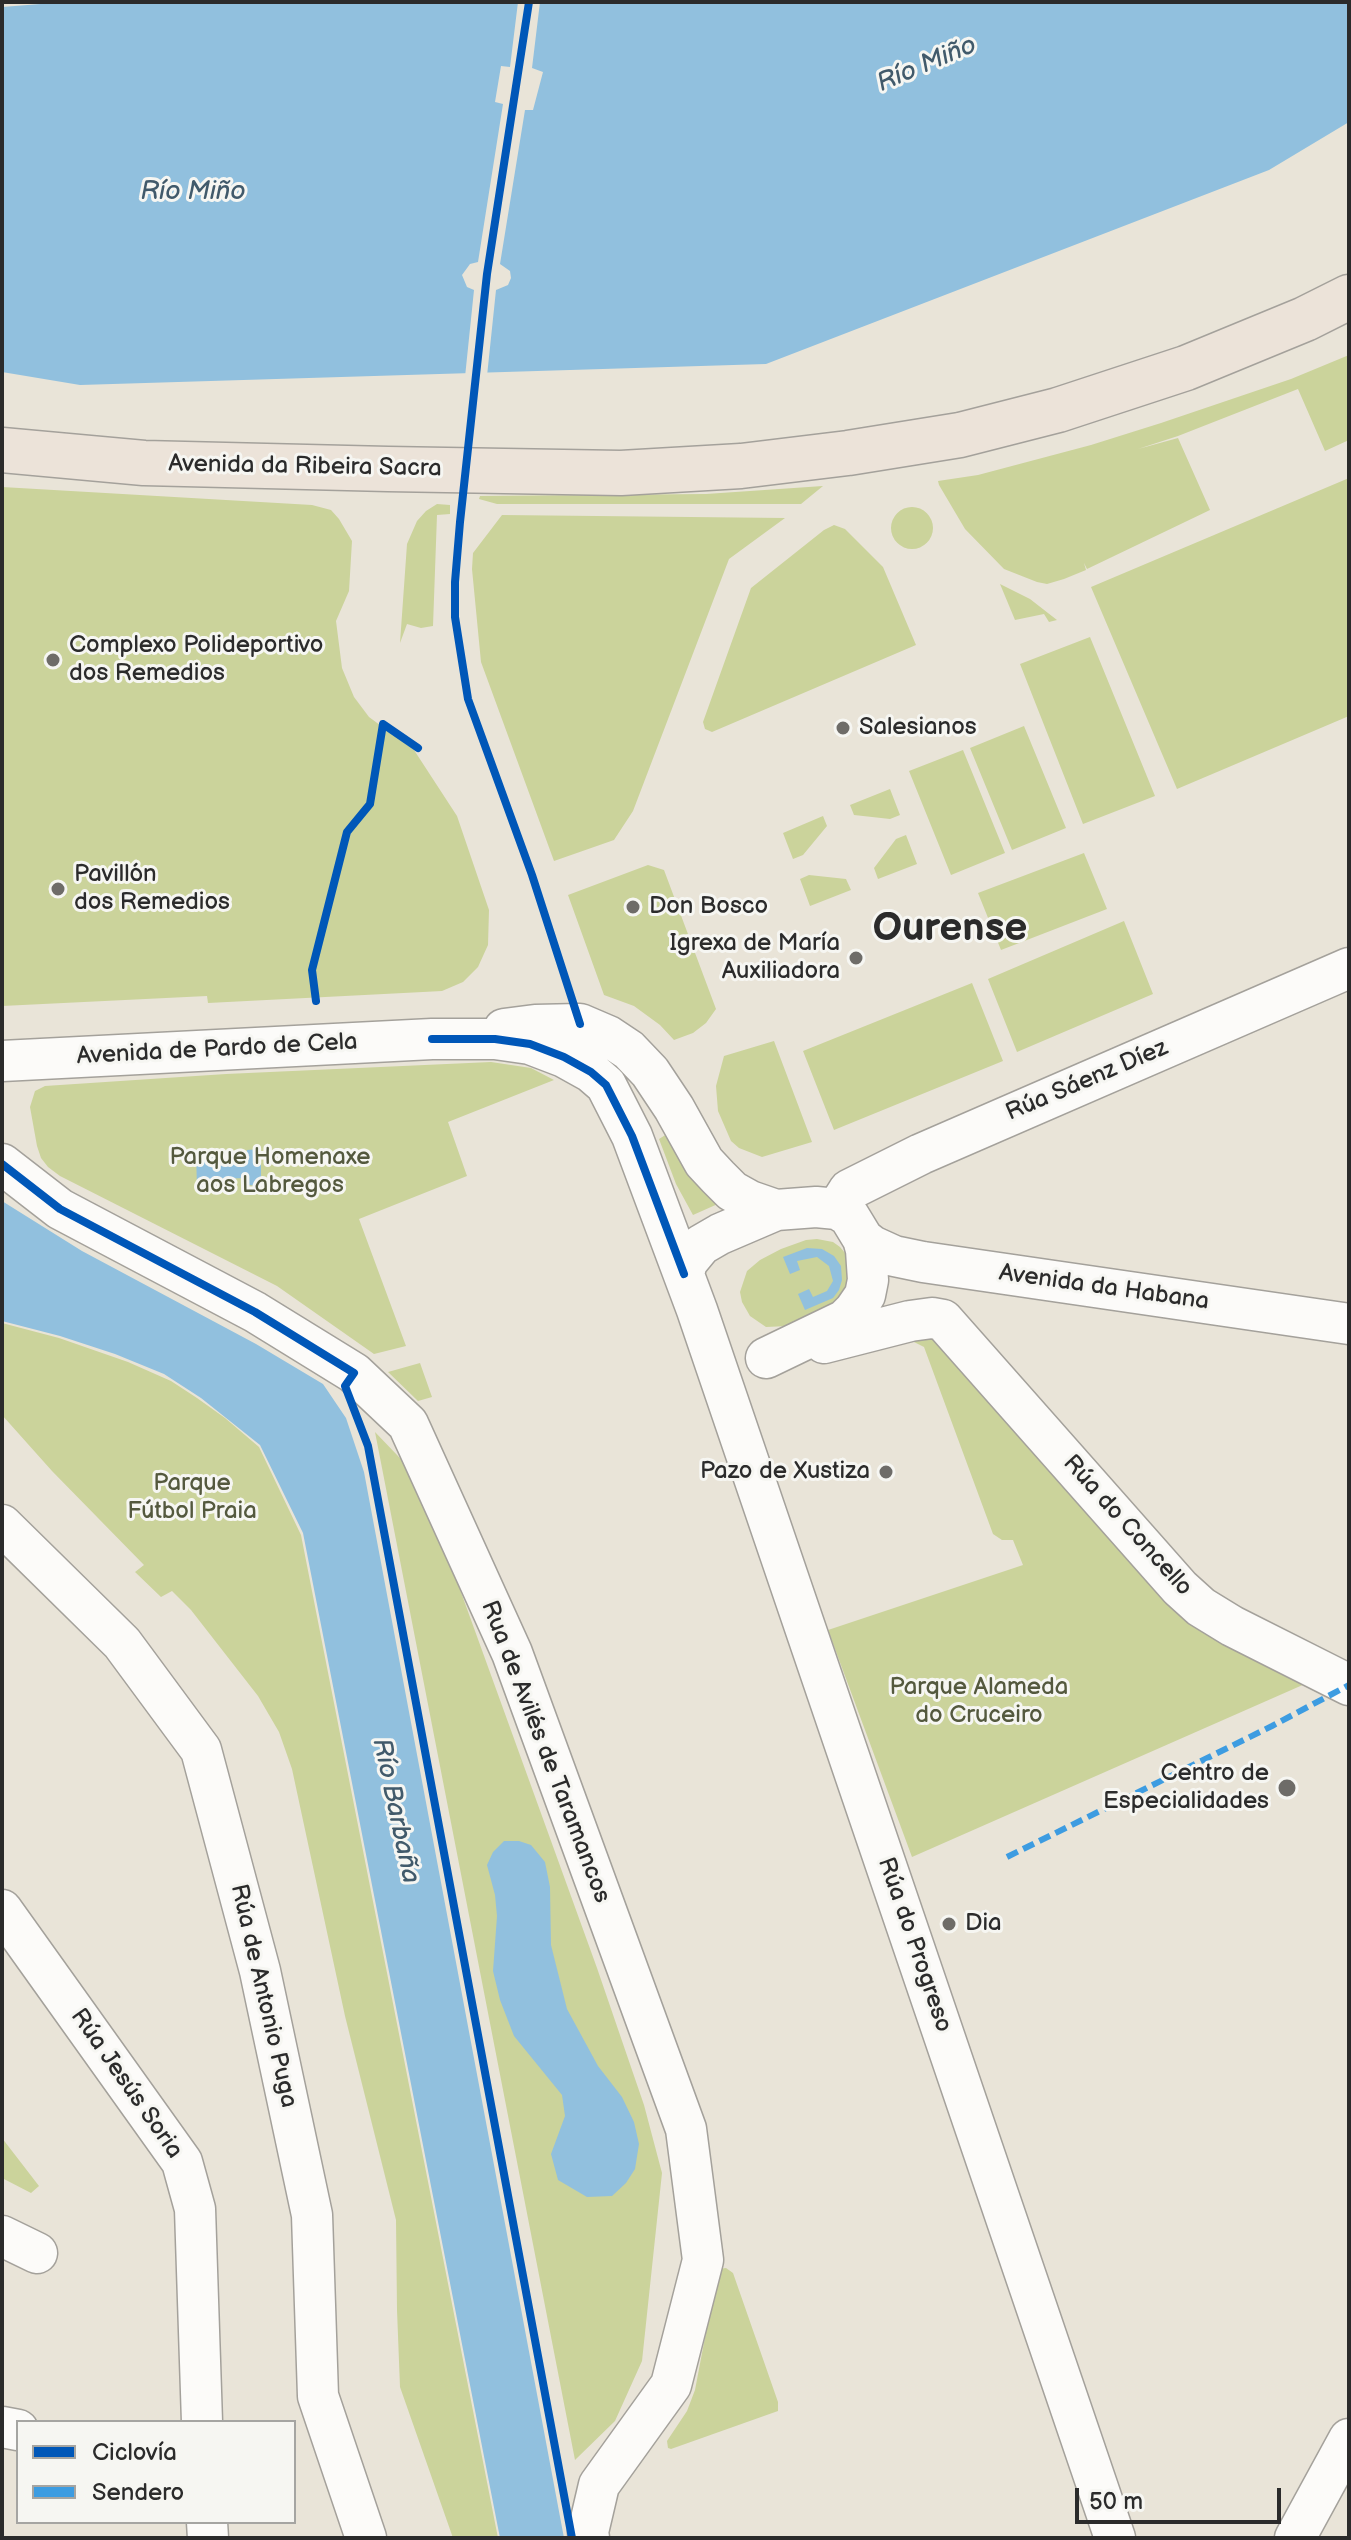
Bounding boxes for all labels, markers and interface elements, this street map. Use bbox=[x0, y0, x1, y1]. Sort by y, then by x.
water label: Río Miño bbox=[873, 30, 981, 100]
water label: Río Miño bbox=[141, 176, 245, 208]
street label: Avenida da Ribeira Sacra bbox=[168, 450, 442, 484]
place label: Complexo Polideportivo dos Remedios bbox=[69, 632, 323, 688]
marker: Complexo Polideportivo dos Remedios bbox=[44, 651, 62, 669]
place label: Salesianos bbox=[859, 714, 977, 742]
marker: Salesianos bbox=[834, 719, 852, 737]
place label: Pavillón dos Remedios bbox=[74, 861, 230, 917]
marker: Pavillón dos Remedios bbox=[49, 880, 67, 898]
place label: Don Bosco bbox=[649, 893, 768, 921]
marker: Don Bosco bbox=[624, 898, 642, 916]
district label: Ourense bbox=[873, 906, 1027, 954]
place label: Igrexa de María Auxiliadora bbox=[669, 930, 840, 986]
marker: Igrexa de María Auxiliadora bbox=[847, 949, 865, 967]
street label: Avenida de Pardo de Cela bbox=[76, 1028, 358, 1072]
street label: Rúa Sáenz Díez bbox=[1002, 1034, 1172, 1128]
park label: Parque Homenaxe aos Labregos bbox=[169, 1144, 371, 1200]
street label: Avenida da Habana bbox=[997, 1259, 1211, 1317]
street label: Rúa do Concello bbox=[1056, 1450, 1198, 1602]
place label: Pazo de Xustiza bbox=[700, 1458, 870, 1486]
marker: Pazo de Xustiza bbox=[877, 1463, 895, 1481]
park label: Parque Fútbol Praia bbox=[127, 1470, 257, 1526]
street label: Rua de Avilés de Taramancos bbox=[474, 1597, 616, 1907]
park label: Parque Alameda do Cruceiro bbox=[890, 1674, 1068, 1730]
water label: Río Barbaña bbox=[364, 1736, 426, 1886]
place label: Centro de Especialidades bbox=[1103, 1760, 1269, 1816]
marker: Centro de Especialidades bbox=[1276, 1777, 1298, 1799]
street label: Rúa do Progreso bbox=[871, 1854, 957, 2036]
street label: Rúa de Antonio Puga bbox=[223, 1881, 303, 2111]
place label: Dia bbox=[965, 1910, 1002, 1938]
marker: Dia bbox=[940, 1915, 958, 1933]
street label: Rúa Jesús Soria bbox=[64, 2004, 188, 2164]
legend bbox=[16, 2420, 296, 2524]
text: Ciclovía bbox=[92, 2438, 177, 2467]
scale bar bbox=[1079, 2472, 1285, 2522]
text: Sendero bbox=[92, 2478, 184, 2507]
text: 50 m bbox=[1089, 2487, 1143, 2516]

